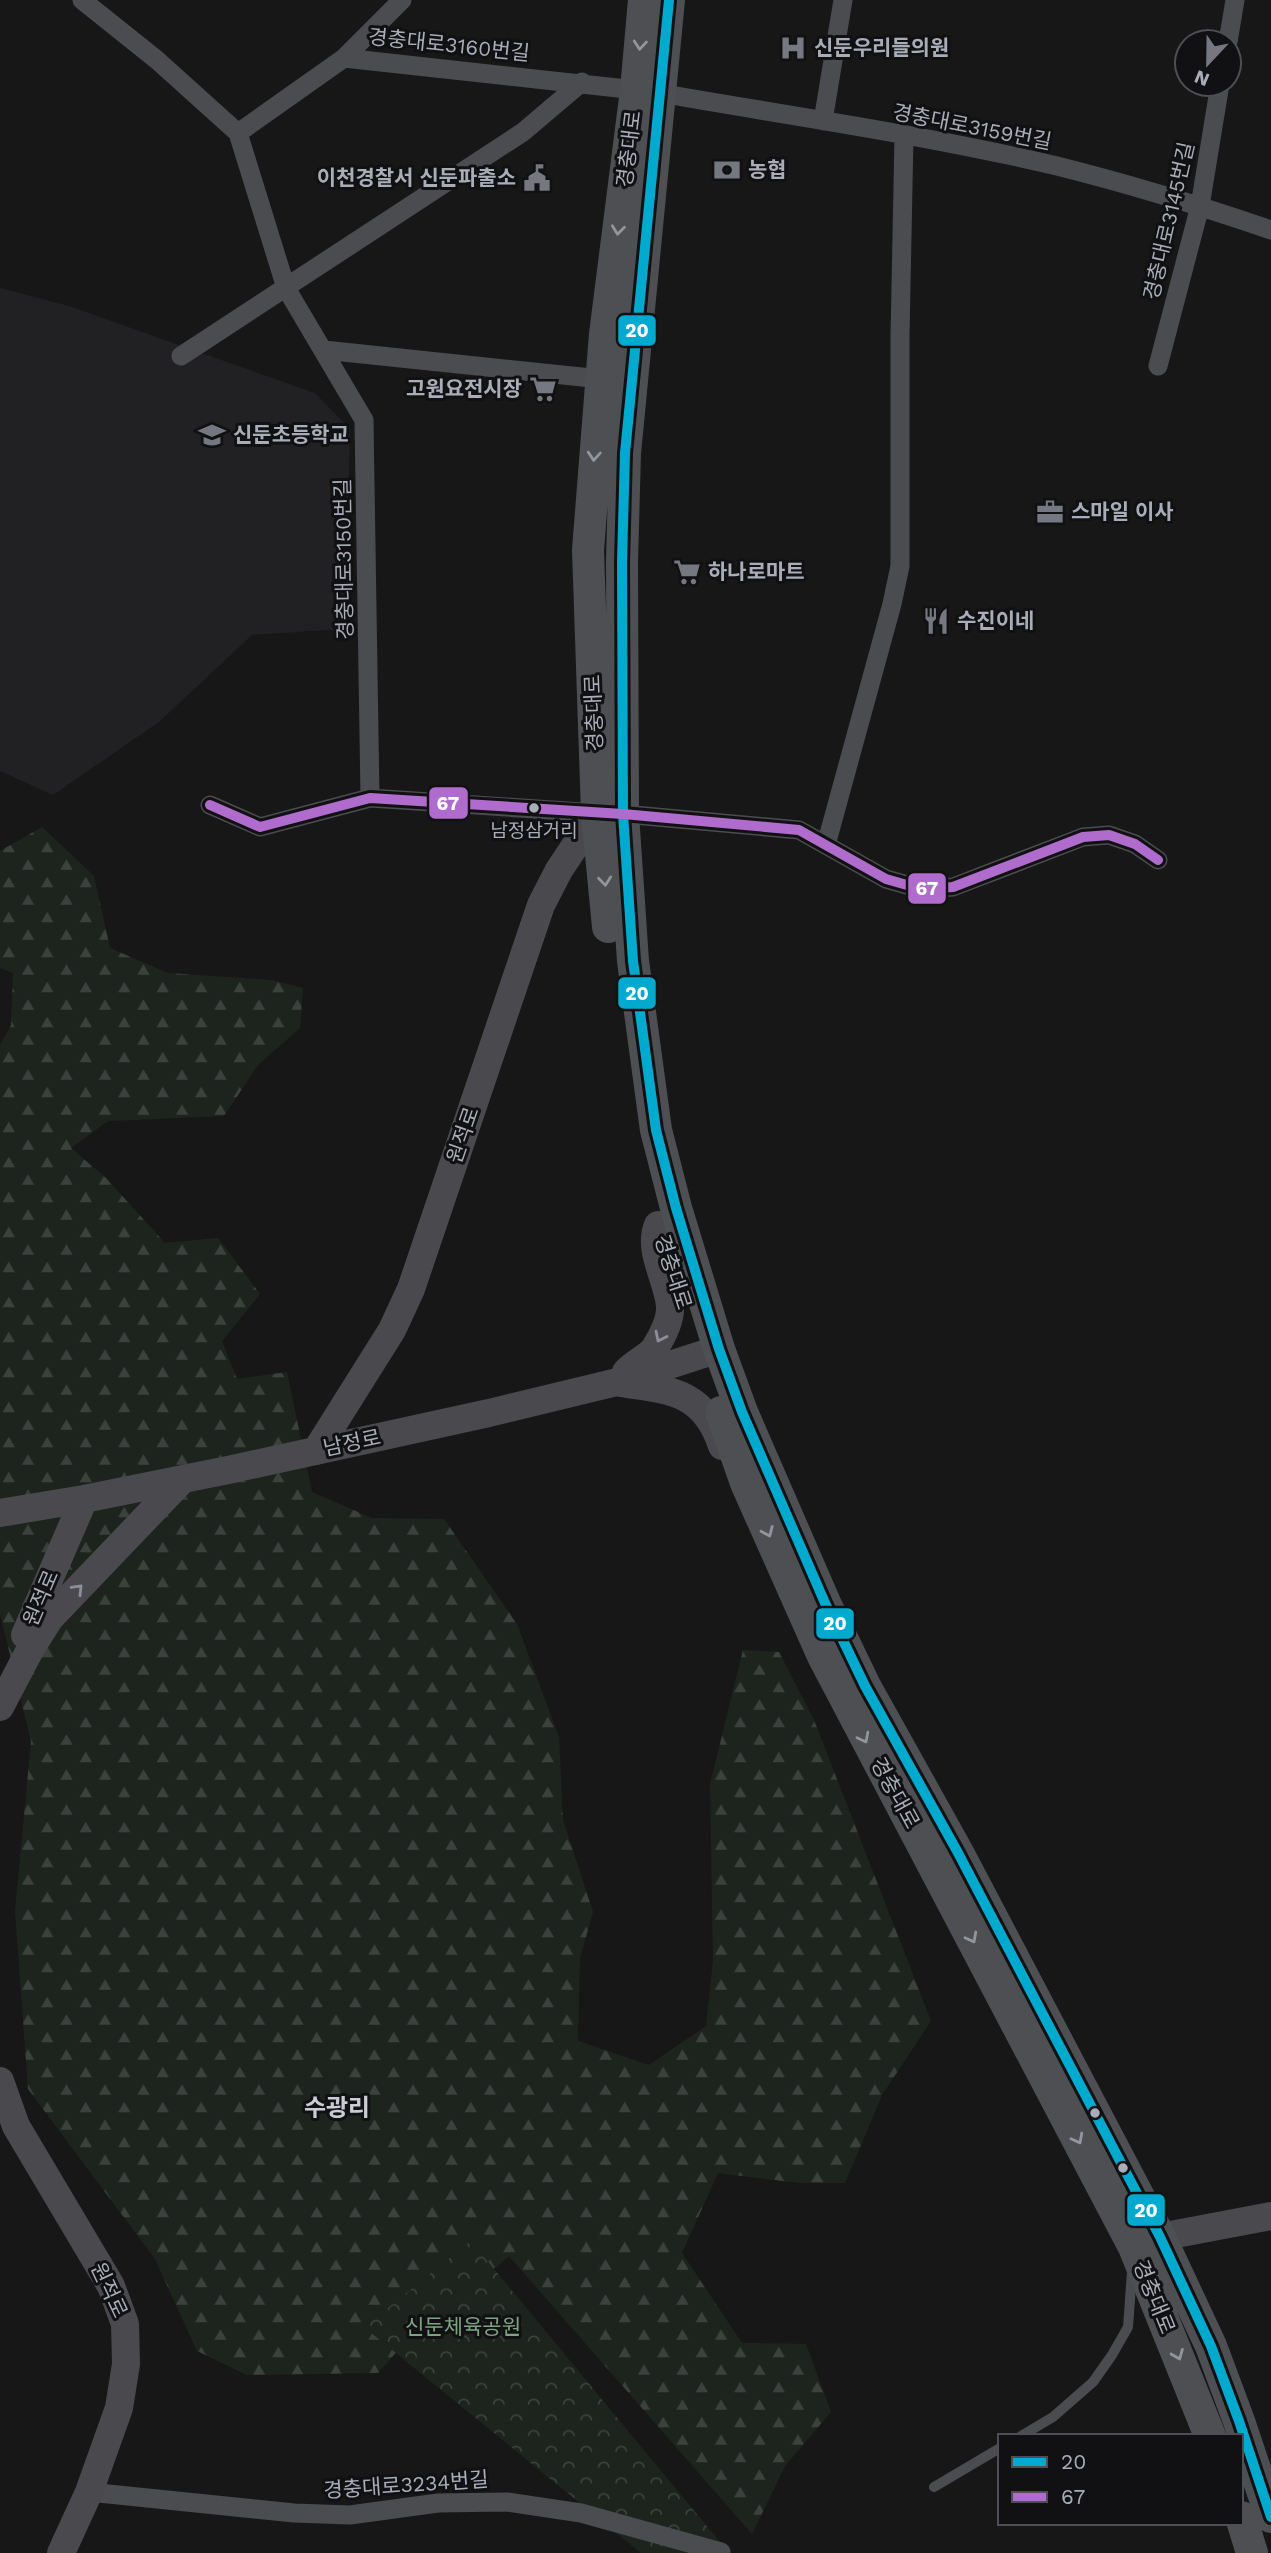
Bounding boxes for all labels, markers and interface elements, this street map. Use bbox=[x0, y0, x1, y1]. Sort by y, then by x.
street label: 경충대로3160번길 bbox=[367, 24, 531, 65]
north arrow bbox=[1173, 28, 1243, 98]
hospital icon: 신둔우리들의원 bbox=[778, 33, 808, 63]
place label: 신둔우리들의원 bbox=[814, 35, 949, 60]
one-way arrow bbox=[633, 40, 648, 51]
text: N bbox=[1191, 65, 1213, 92]
street label: 경충대로3159번길 bbox=[890, 99, 1054, 154]
street label: 경충대로 bbox=[611, 109, 646, 189]
street label: 경충대로3145번길 bbox=[1138, 139, 1199, 302]
bank icon: 농협 bbox=[712, 155, 742, 185]
place label: 농협 bbox=[748, 157, 787, 182]
public building icon: 이천경찰서 신둔파출소 bbox=[522, 163, 552, 193]
place label: 이천경찰서 신둔파출소 bbox=[317, 165, 516, 190]
one-way arrow bbox=[611, 224, 626, 236]
line badge: 20 bbox=[617, 314, 657, 347]
text: 20 bbox=[625, 319, 649, 342]
supermarket icon: 고원요전시장 bbox=[528, 374, 558, 404]
place label: 고원요전시장 bbox=[406, 376, 522, 401]
school or university icon: 신둔초등학교 bbox=[197, 420, 227, 450]
place label: 신둔초등학교 bbox=[233, 422, 349, 447]
one-way arrow bbox=[587, 451, 602, 462]
street label: 경충대로3150번길 bbox=[330, 478, 357, 640]
office icon: 스마일 이사 bbox=[1035, 497, 1065, 527]
place label: 스마일 이사 bbox=[1071, 499, 1174, 524]
supermarket icon: 하나로마트 bbox=[672, 557, 702, 587]
place label: 하나로마트 bbox=[708, 559, 805, 584]
restaurant icon: 수진이네 bbox=[921, 606, 951, 636]
place label: 수진이네 bbox=[957, 608, 1034, 633]
street label: 경충대로 bbox=[580, 674, 607, 752]
line badge: 67 bbox=[428, 786, 469, 820]
text: 67 bbox=[437, 792, 459, 815]
marker: 남정삼거리 bbox=[527, 801, 541, 815]
place label: 남정삼거리 bbox=[490, 819, 578, 842]
line badge: 67 bbox=[907, 872, 947, 905]
one-way arrow bbox=[597, 875, 612, 886]
text: 67 bbox=[916, 877, 938, 900]
line badge: 20 bbox=[617, 976, 657, 1010]
text: 20 bbox=[625, 982, 649, 1005]
street label: 원적로 bbox=[441, 1103, 484, 1166]
street label: 경충대로 bbox=[650, 1231, 697, 1312]
one-way arrow bbox=[655, 1330, 669, 1342]
street label: 남정로 bbox=[321, 1424, 383, 1461]
one-way arrow bbox=[760, 1525, 774, 1537]
street label: 원적로 bbox=[18, 1566, 63, 1629]
one-way arrow bbox=[69, 1584, 82, 1597]
line badge: 20 bbox=[815, 1607, 855, 1640]
text: 20 bbox=[823, 1612, 847, 1635]
one-way arrow bbox=[856, 1731, 870, 1743]
street label: 경충대로 bbox=[866, 1753, 925, 1833]
one-way arrow bbox=[964, 1931, 978, 1943]
district label: 수광리 bbox=[304, 2094, 370, 2122]
unlabelled marker bbox=[1088, 2106, 1102, 2120]
one-way arrow bbox=[1069, 2132, 1083, 2145]
unlabelled marker bbox=[1116, 2161, 1130, 2175]
line badge: 20 bbox=[1126, 2193, 1166, 2227]
text: 20 bbox=[1134, 2199, 1158, 2222]
street label: 경충대로 bbox=[1128, 2256, 1181, 2337]
street label: 원적로 bbox=[86, 2258, 133, 2321]
park label: 신둔체육공원 bbox=[405, 2314, 521, 2339]
one-way arrow bbox=[1169, 2349, 1183, 2361]
legend bbox=[998, 2434, 1243, 2525]
text: 20 bbox=[1061, 2449, 1086, 2474]
street label: 경충대로3234번길 bbox=[323, 2466, 489, 2503]
text: 67 bbox=[1061, 2484, 1086, 2509]

